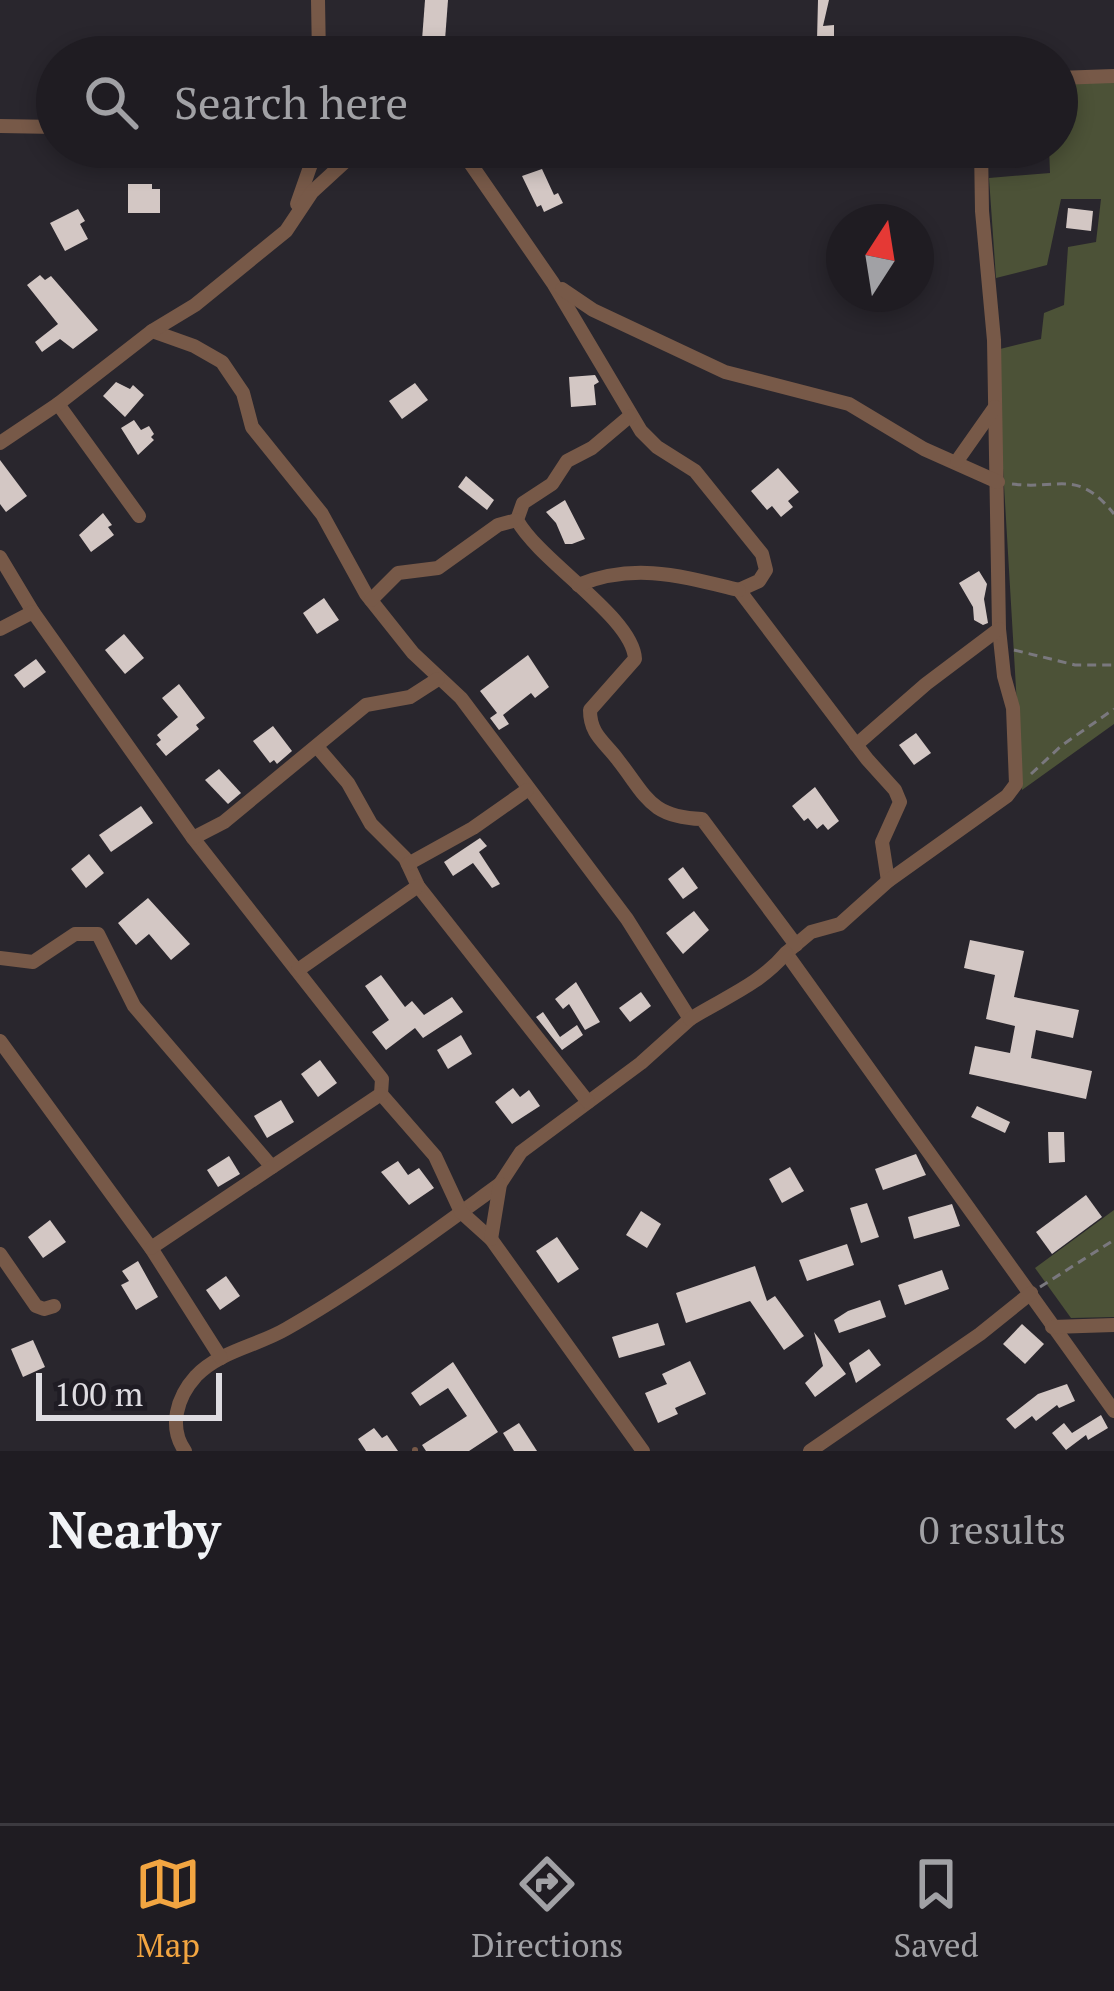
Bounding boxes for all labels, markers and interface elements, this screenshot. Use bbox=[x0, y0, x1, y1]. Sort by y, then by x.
search box bbox=[36, 36, 1078, 168]
icon: search bbox=[78, 69, 144, 135]
text: Search here bbox=[174, 72, 408, 132]
north arrow bbox=[826, 204, 934, 312]
scale bar bbox=[36, 1367, 222, 1420]
text: 100 m bbox=[54, 1372, 143, 1415]
text: Nearby bbox=[48, 1495, 221, 1563]
text: 0 results bbox=[919, 1503, 1066, 1555]
tab: Map bbox=[135, 1851, 201, 1966]
tab: Directions bbox=[471, 1851, 623, 1966]
tab: Saved bbox=[894, 1851, 979, 1966]

